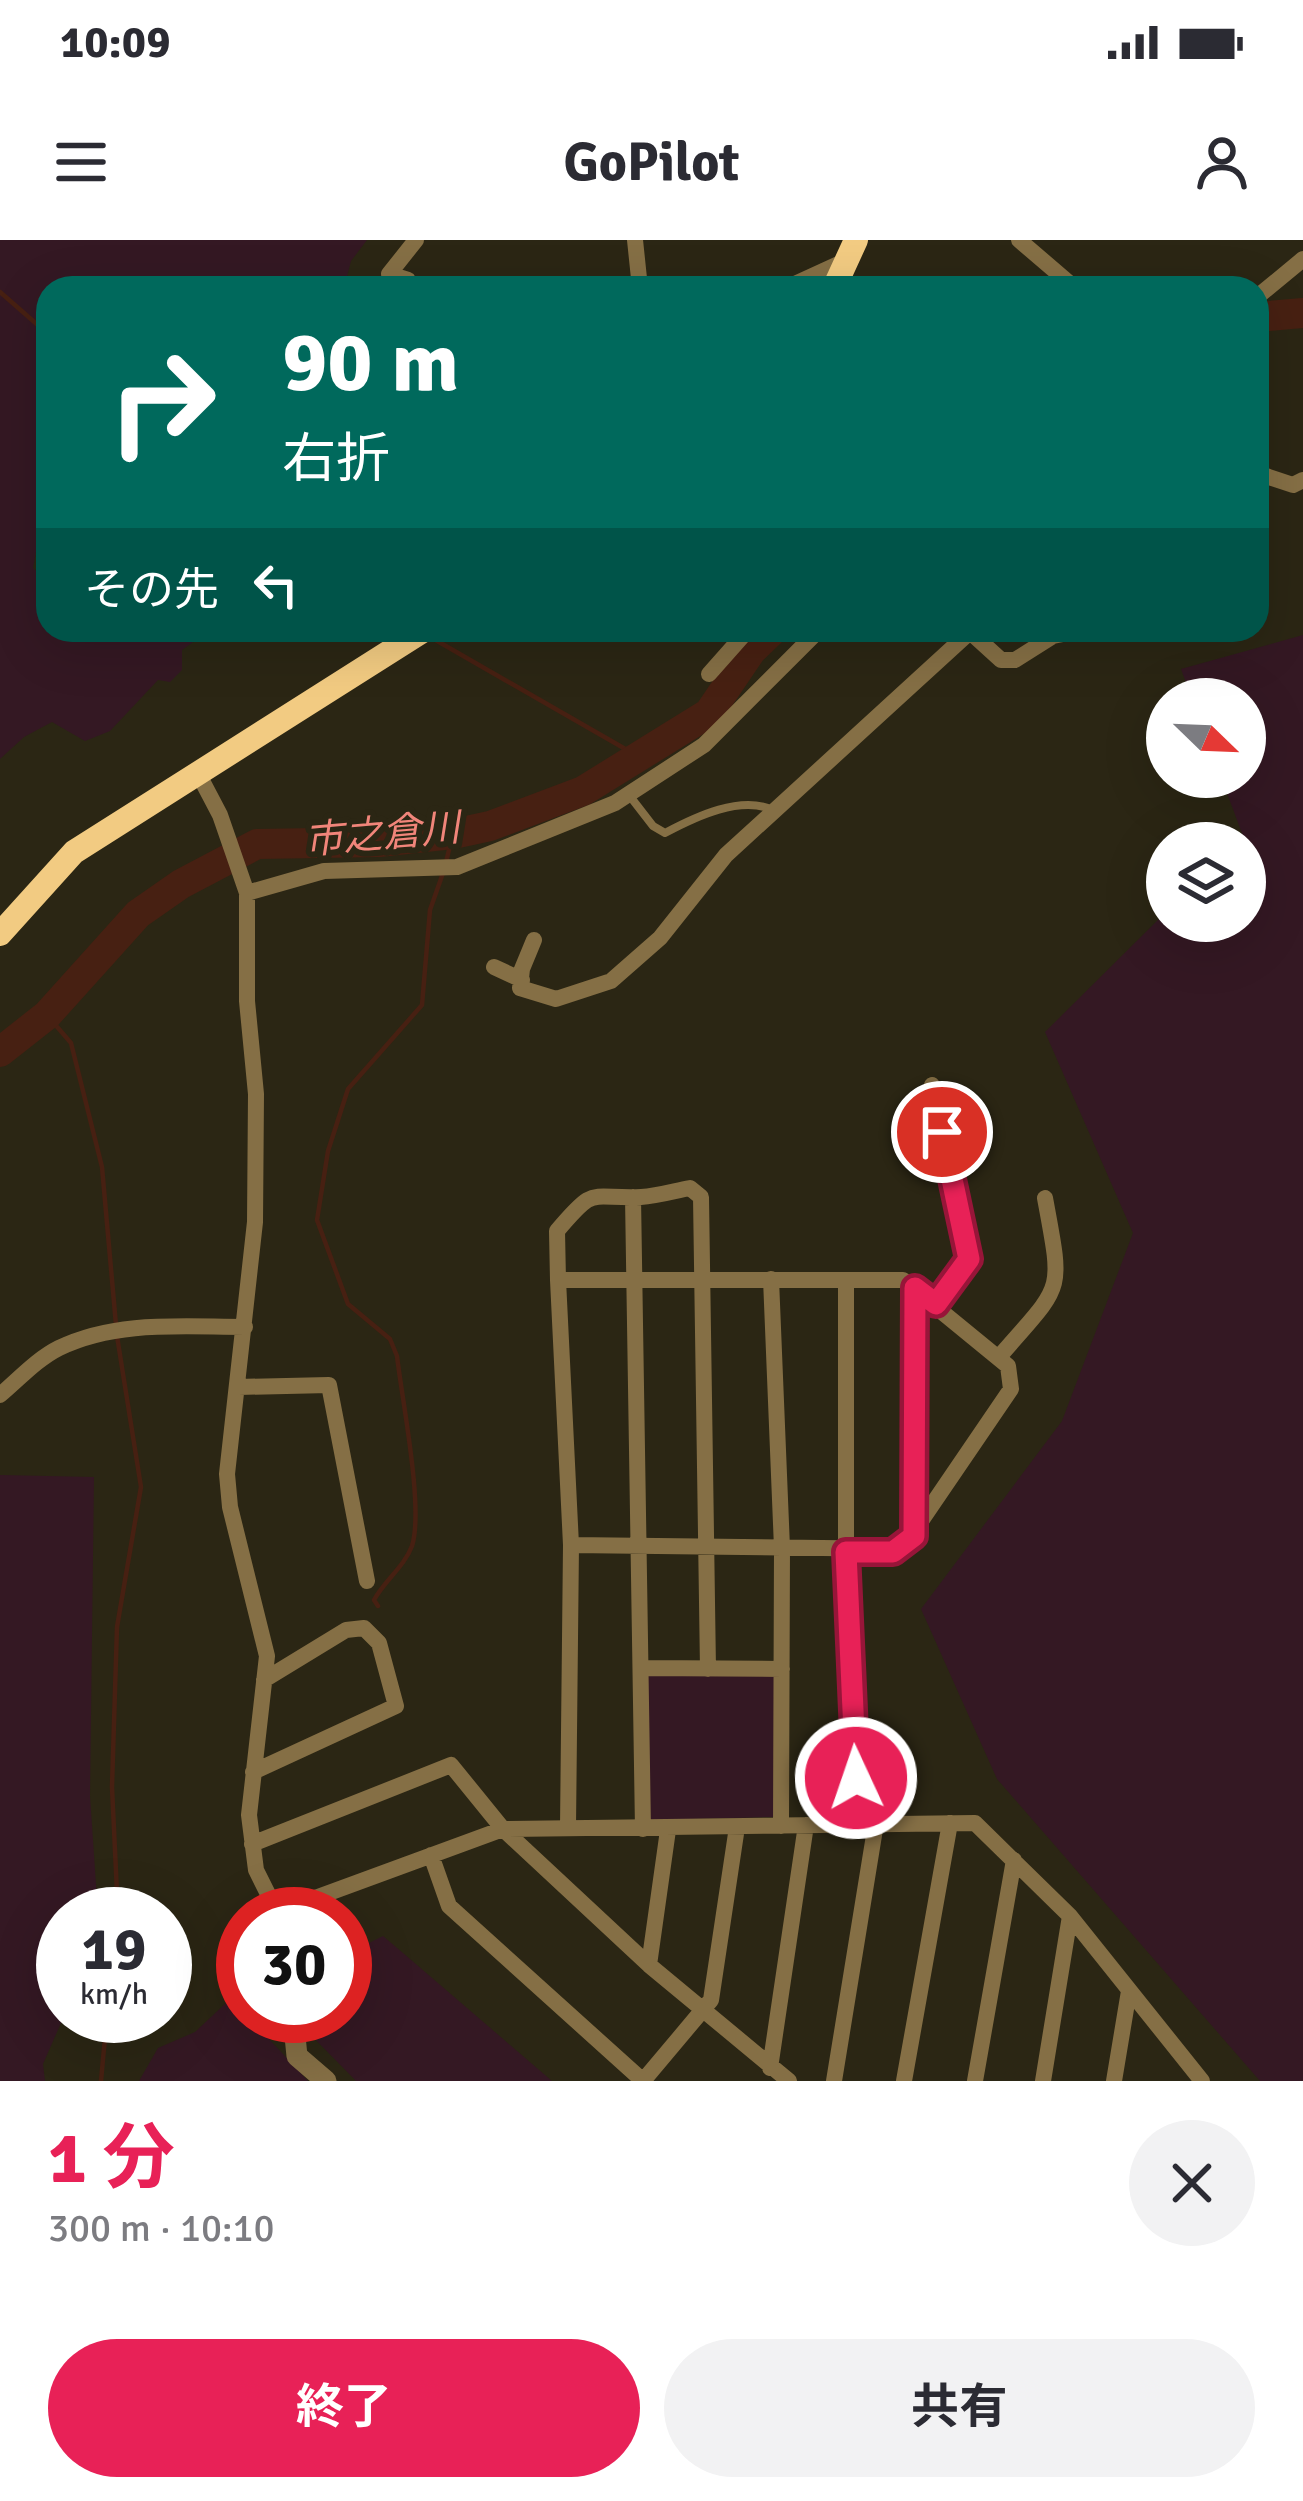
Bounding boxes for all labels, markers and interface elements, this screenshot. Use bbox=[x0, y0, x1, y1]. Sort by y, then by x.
text: 10:09 bbox=[60, 15, 170, 70]
icon: menu bbox=[48, 129, 114, 195]
text: GoPilot bbox=[563, 129, 740, 196]
icon: person bbox=[1189, 129, 1255, 195]
text: 90 m bbox=[282, 311, 459, 415]
icon: right bbox=[84, 324, 240, 480]
text: 右折 bbox=[282, 426, 390, 493]
icon: left bbox=[243, 552, 309, 618]
text: その先 bbox=[84, 563, 219, 618]
north arrow bbox=[1146, 678, 1266, 798]
map controls bbox=[1146, 678, 1266, 942]
water label: 市之倉川 bbox=[302, 803, 466, 865]
button: layers bbox=[1146, 822, 1266, 942]
pin bbox=[891, 1081, 993, 1183]
icon: arrive bbox=[909, 1099, 975, 1165]
position arrow bbox=[793, 1715, 919, 1841]
speed limit sign: 30 bbox=[216, 1887, 372, 2043]
text: 19 bbox=[82, 1913, 146, 1987]
text: km/h bbox=[80, 1976, 148, 2013]
text: 1 分 bbox=[48, 2114, 175, 2203]
button: close bbox=[1129, 2120, 1255, 2246]
text: 300 m · 10:10 bbox=[48, 2204, 275, 2252]
button: 終了 bbox=[48, 2339, 640, 2477]
button: 共有 bbox=[664, 2339, 1255, 2477]

